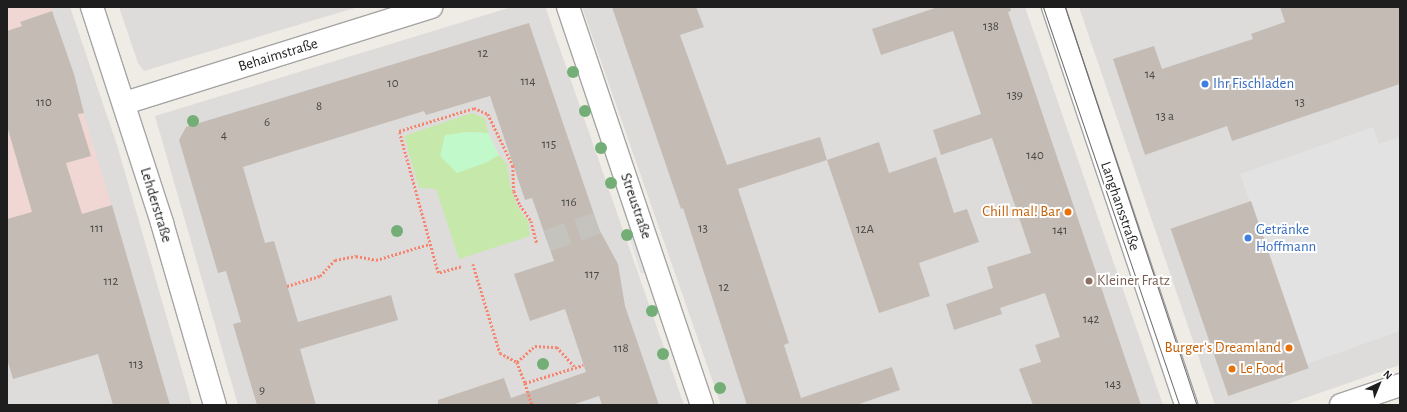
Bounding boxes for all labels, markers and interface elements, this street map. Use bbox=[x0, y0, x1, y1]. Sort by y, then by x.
house number: 138 bbox=[983, 19, 999, 35]
street label: Behaimstraße bbox=[236, 34, 320, 76]
house number: 12 bbox=[478, 46, 488, 62]
house number: 14 bbox=[1145, 67, 1155, 83]
house number: 114 bbox=[520, 74, 536, 90]
place label: Ihr Fischladen bbox=[1213, 75, 1294, 93]
house number: 10 bbox=[387, 76, 399, 92]
marker: Ihr Fischladen bbox=[1200, 79, 1210, 89]
house number: 139 bbox=[1007, 88, 1023, 104]
house number: 110 bbox=[36, 95, 52, 111]
house number: 13 bbox=[1295, 95, 1305, 111]
house number: 8 bbox=[316, 99, 322, 115]
house number: 13 a bbox=[1156, 109, 1174, 125]
house number: 6 bbox=[264, 115, 270, 131]
house number: 4 bbox=[221, 128, 227, 144]
house number: 115 bbox=[542, 137, 556, 153]
house number: 140 bbox=[1026, 148, 1044, 164]
street label: Langhansstraße bbox=[1096, 159, 1144, 253]
street label: Lehderstraße bbox=[136, 165, 176, 245]
street label: Streustraße bbox=[616, 171, 656, 241]
house number: 116 bbox=[561, 195, 577, 211]
place label: Chill mal! Bar bbox=[982, 203, 1060, 221]
marker: Chill mal! Bar bbox=[1063, 207, 1073, 217]
place label: Getränke Hoffmann bbox=[1256, 220, 1316, 255]
house number: 111 bbox=[90, 221, 104, 237]
house number: 13 bbox=[698, 221, 708, 237]
house number: 12A bbox=[856, 222, 874, 238]
house number: 141 bbox=[1052, 223, 1068, 239]
marker: Getränke Hoffmann bbox=[1243, 233, 1253, 243]
house number: 117 bbox=[585, 267, 599, 283]
place label: Kleiner Fratz bbox=[1097, 272, 1170, 290]
house number: 112 bbox=[104, 274, 118, 290]
marker: Kleiner Fratz bbox=[1084, 276, 1094, 286]
house number: 12 bbox=[719, 280, 729, 296]
house number: 142 bbox=[1083, 312, 1099, 328]
place label: Burger's Dreamland bbox=[1165, 339, 1281, 357]
house number: 118 bbox=[613, 341, 629, 357]
marker: Burger's Dreamland bbox=[1284, 343, 1294, 353]
house number: 113 bbox=[129, 357, 143, 373]
place label: Le Food bbox=[1240, 360, 1284, 378]
marker: Le Food bbox=[1227, 364, 1237, 374]
north arrow bbox=[1359, 364, 1399, 404]
text: N bbox=[1381, 368, 1394, 382]
house number: 143 bbox=[1105, 377, 1121, 393]
house number: 9 bbox=[259, 383, 265, 399]

